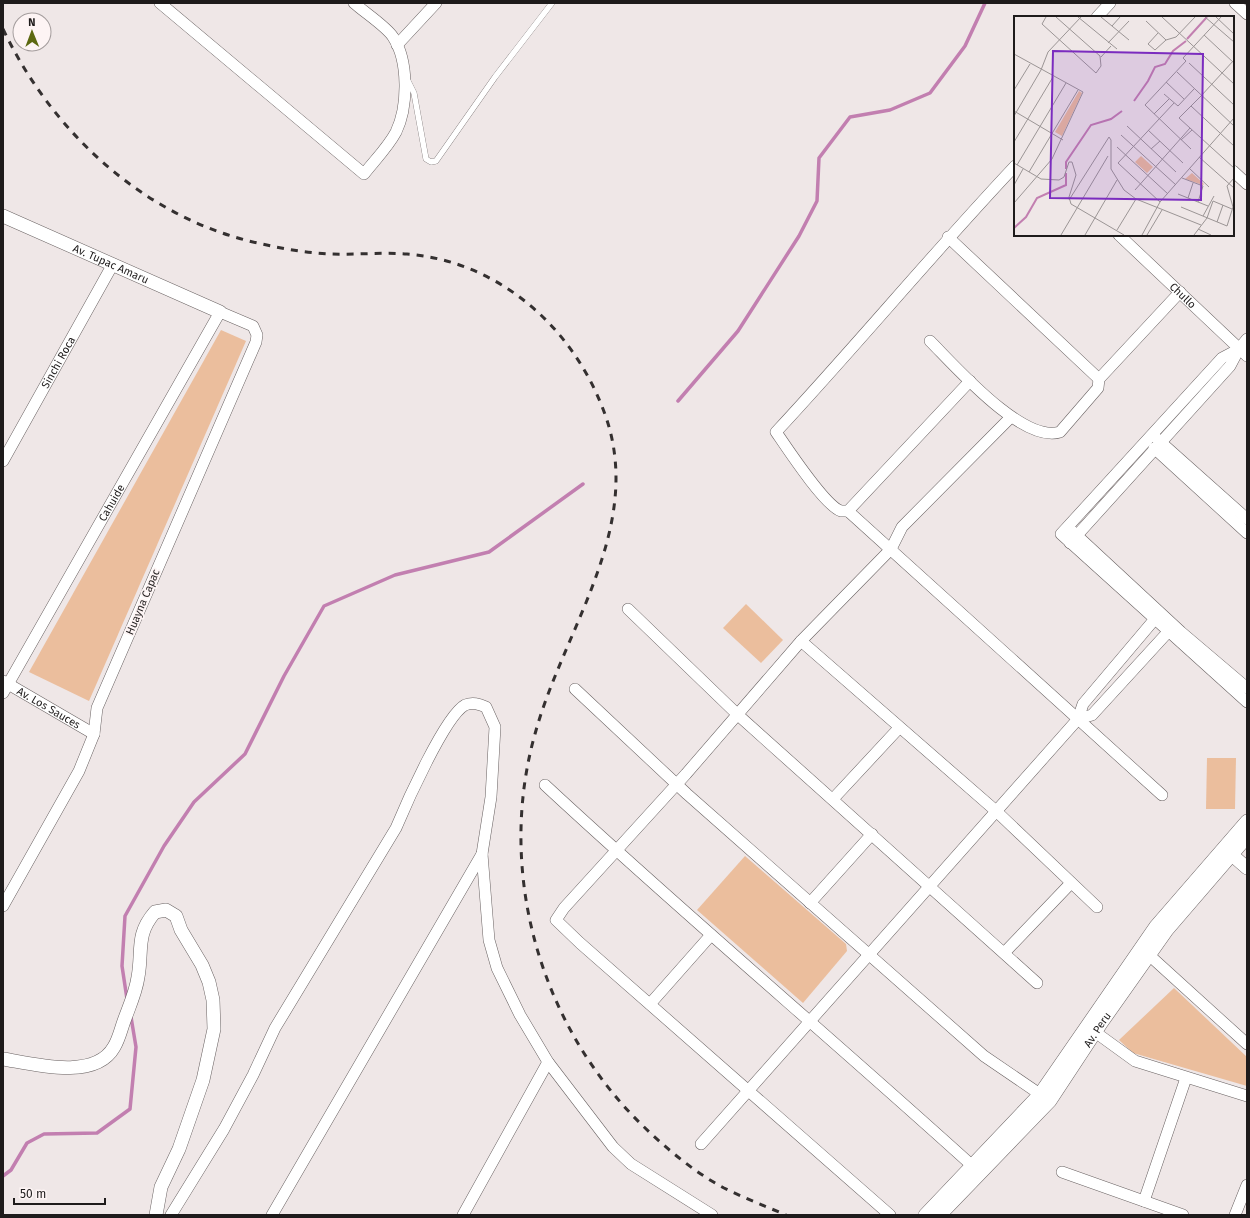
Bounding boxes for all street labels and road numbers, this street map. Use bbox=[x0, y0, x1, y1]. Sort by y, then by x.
street label: Av. Tupac Amaru bbox=[71, 241, 151, 286]
street label: Chullo bbox=[1167, 280, 1199, 311]
street label: Sinchi Roca bbox=[38, 334, 78, 391]
street label: Cahuide bbox=[96, 482, 127, 524]
street label: Huayna Capac bbox=[123, 567, 163, 637]
street label: Av. Los Sauces bbox=[15, 684, 83, 731]
street label: Av. Peru bbox=[1081, 1009, 1114, 1050]

